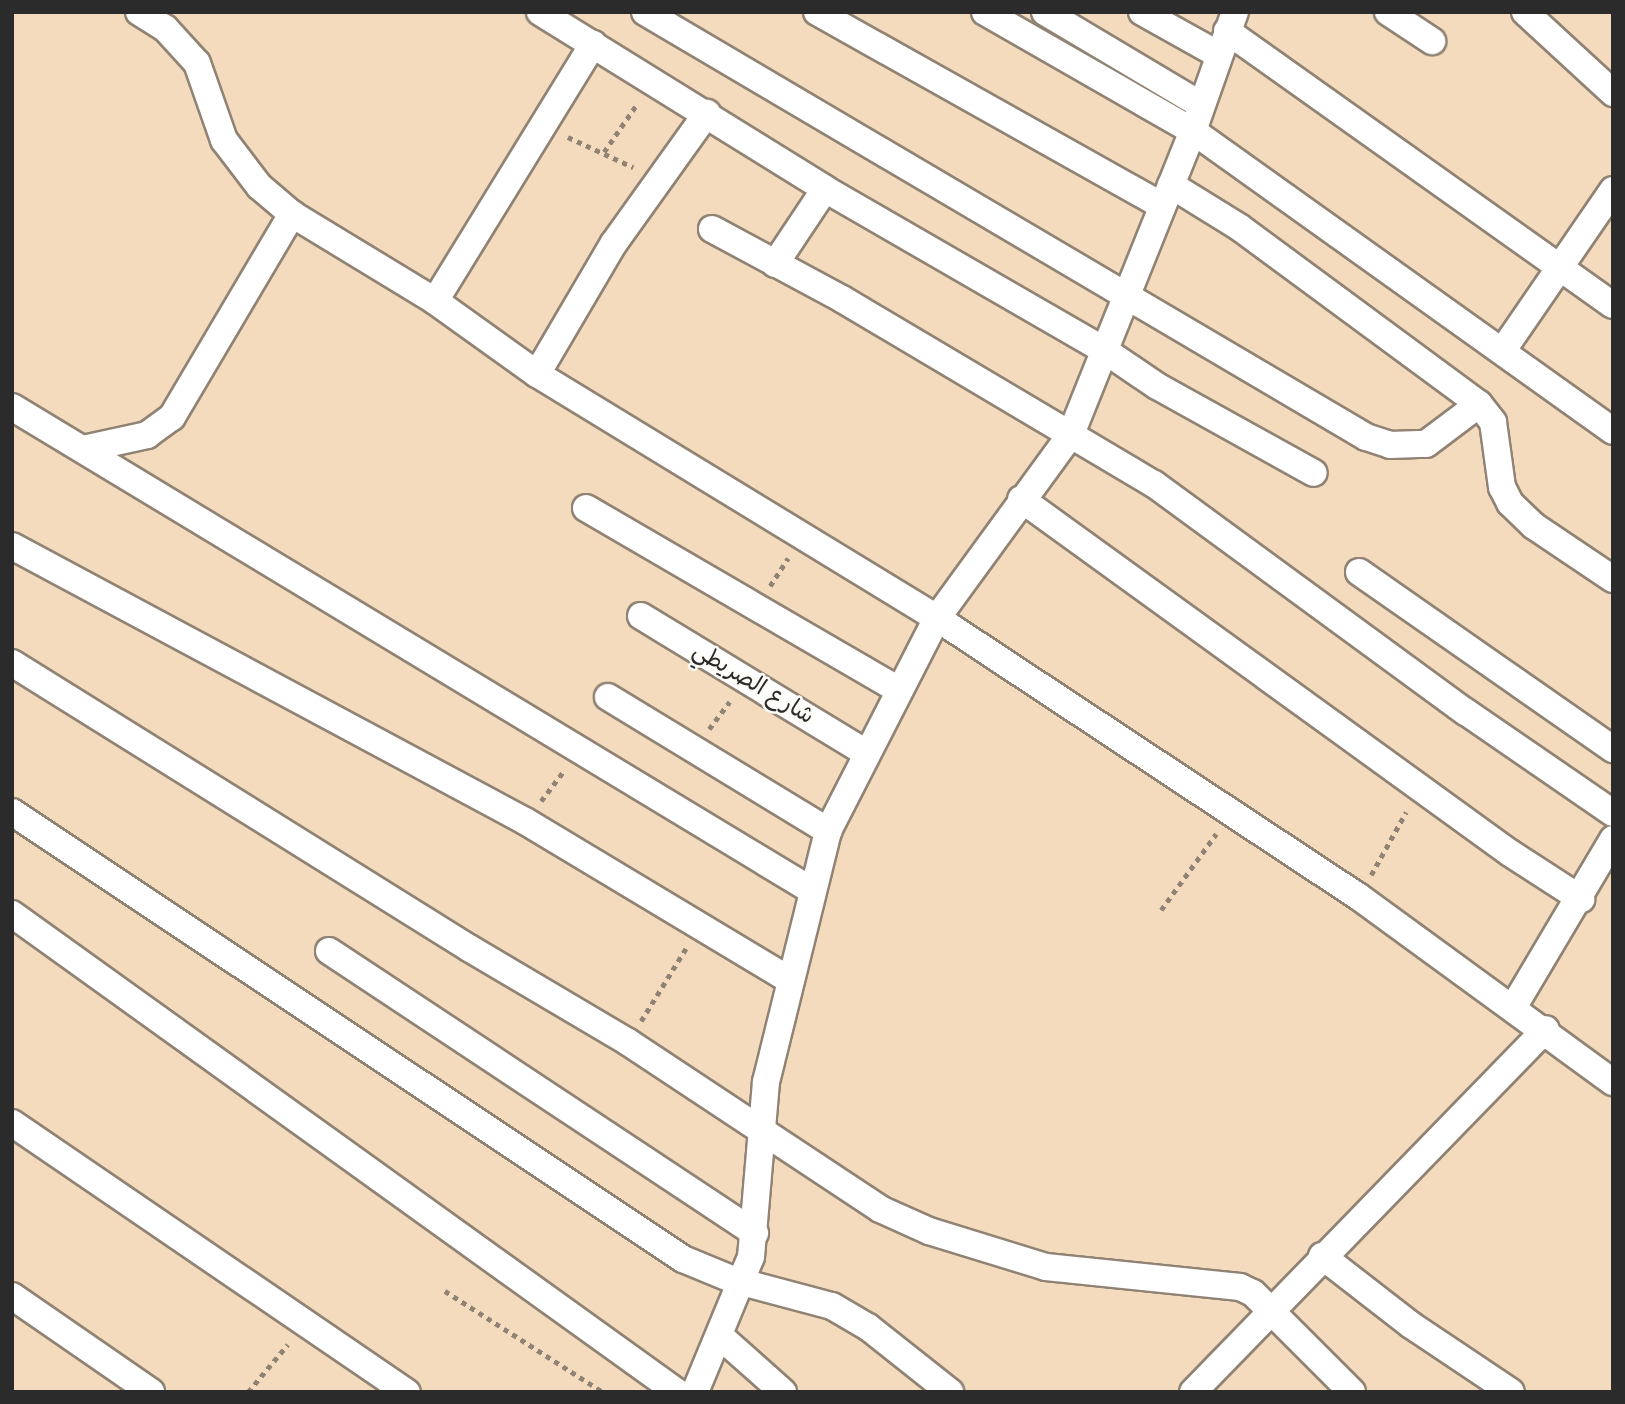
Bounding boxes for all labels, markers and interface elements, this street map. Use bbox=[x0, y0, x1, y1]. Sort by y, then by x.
street label: شارع الصريطي bbox=[687, 637, 819, 731]

